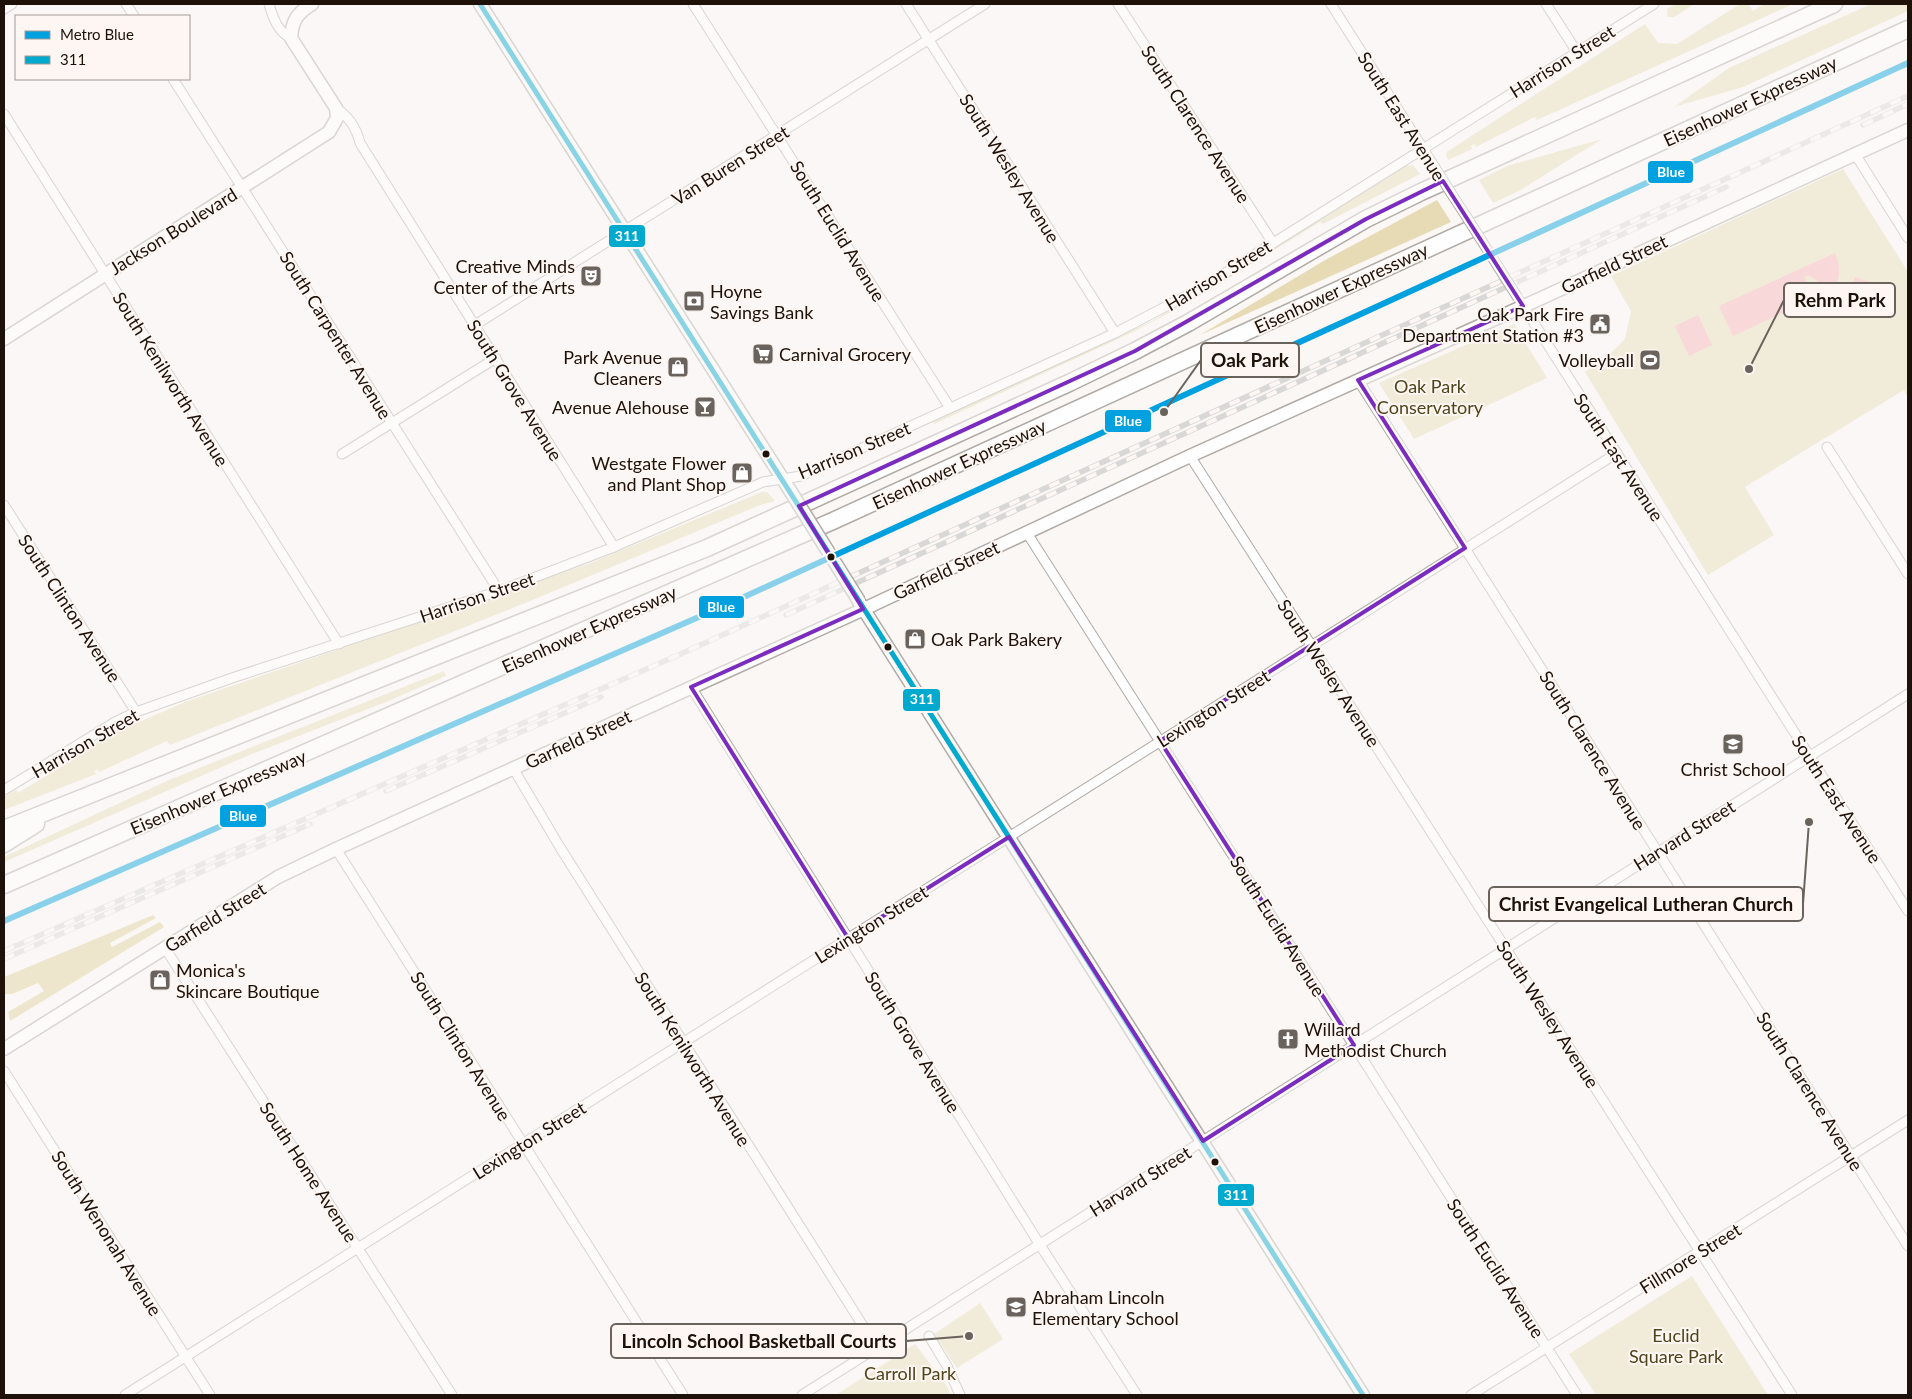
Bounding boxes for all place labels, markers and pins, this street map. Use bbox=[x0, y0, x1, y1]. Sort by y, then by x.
place label: Creative Minds Center of the Arts bbox=[433, 255, 575, 298]
theatre icon: Creative Minds Center of the Arts bbox=[579, 264, 603, 288]
place label: Hoyne Savings Bank bbox=[710, 280, 814, 323]
callout: Rehm Park bbox=[1784, 283, 1895, 317]
bank icon: Hoyne Savings Bank bbox=[682, 289, 706, 313]
place label: Oak Park Fire Department Station #3 bbox=[1402, 303, 1584, 346]
public building icon: Oak Park Fire Department Station #3 bbox=[1588, 312, 1612, 336]
supermarket icon: Carnival Grocery bbox=[751, 342, 775, 366]
place label: Carnival Grocery bbox=[779, 343, 912, 365]
callout: Oak Park bbox=[1201, 343, 1299, 377]
place label: Park Avenue Cleaners bbox=[563, 346, 662, 389]
sports icon: Volleyball bbox=[1638, 348, 1662, 372]
place label: Volleyball bbox=[1558, 349, 1634, 371]
shop icon: Park Avenue Cleaners bbox=[666, 355, 690, 379]
bar icon: Avenue Alehouse bbox=[693, 395, 717, 419]
place label: Avenue Alehouse bbox=[552, 396, 689, 418]
unlabelled marker bbox=[761, 449, 771, 459]
place label: Westgate Flower and Plant Shop bbox=[592, 452, 726, 495]
shop icon: Westgate Flower and Plant Shop bbox=[730, 461, 754, 485]
unlabelled marker bbox=[826, 552, 836, 562]
shop icon: Oak Park Bakery bbox=[903, 627, 927, 651]
place label: Oak Park Bakery bbox=[931, 628, 1063, 650]
unlabelled marker bbox=[883, 642, 893, 652]
school or university icon: Christ School bbox=[1721, 732, 1745, 756]
place label: Christ School bbox=[1681, 758, 1785, 780]
callout: Christ Evangelical Lutheran Church bbox=[1489, 887, 1803, 921]
place label: Monica's Skincare Boutique bbox=[176, 959, 319, 1002]
shop icon: Monica's Skincare Boutique bbox=[148, 968, 172, 992]
place label: Willard Methodist Church bbox=[1304, 1018, 1447, 1061]
church icon: Willard Methodist Church bbox=[1276, 1027, 1300, 1051]
unlabelled marker bbox=[1210, 1157, 1220, 1167]
place label: Abraham Lincoln Elementary School bbox=[1032, 1286, 1179, 1329]
school or university icon: Abraham Lincoln Elementary School bbox=[1004, 1295, 1028, 1319]
callout: Lincoln School Basketball Courts bbox=[611, 1324, 906, 1358]

